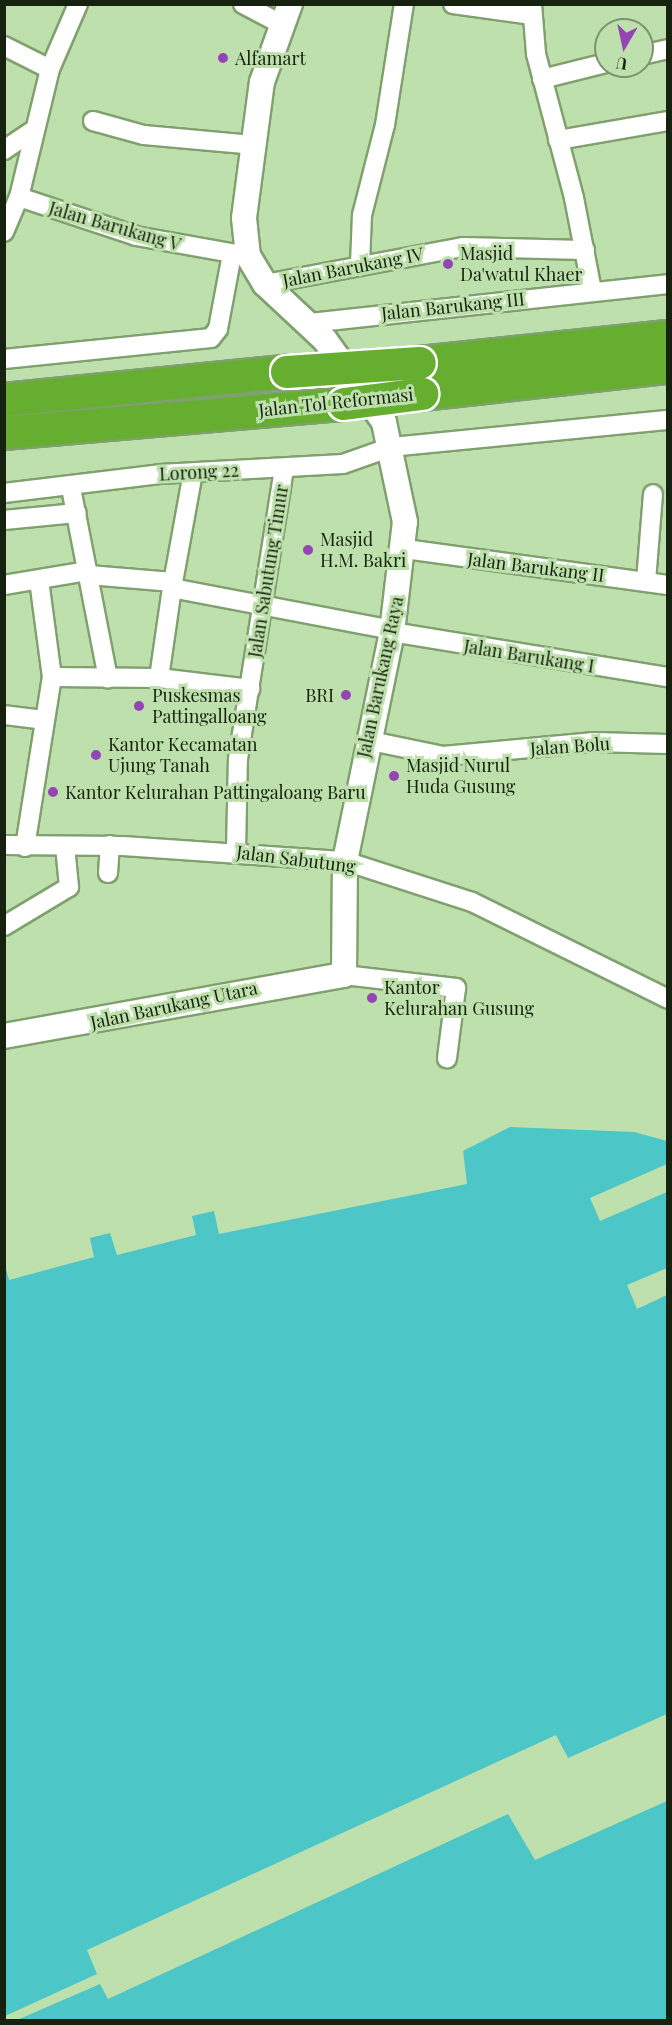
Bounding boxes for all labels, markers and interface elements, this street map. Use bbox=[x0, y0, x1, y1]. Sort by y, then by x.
north arrow bbox=[594, 18, 654, 78]
place label: Alfamart bbox=[235, 47, 306, 69]
marker: Alfamart bbox=[216, 51, 230, 65]
text: U bbox=[614, 53, 629, 76]
street label: Jalan Barukang V bbox=[46, 197, 184, 255]
street label: Jalan Barukang IV bbox=[281, 243, 425, 291]
place label: Masjid Da'watul Khaer bbox=[460, 243, 583, 286]
marker: Masjid Da'watul Khaer bbox=[441, 257, 455, 271]
street label: Jalan Barukang III bbox=[380, 288, 526, 324]
street label: Jalan Tol Reformasi bbox=[257, 383, 415, 421]
street label: Lorong 22 bbox=[159, 459, 239, 485]
street label: Jalan Sabutung Timur bbox=[244, 483, 292, 659]
place label: Masjid H.M. Bakri bbox=[320, 529, 406, 572]
marker: Masjid H.M. Bakri bbox=[301, 543, 315, 557]
street label: Jalan Barukang II bbox=[466, 548, 606, 586]
street label: Jalan Barukang Raya bbox=[352, 594, 408, 760]
street label: Jalan Barukang I bbox=[462, 635, 596, 677]
place label: BRI bbox=[305, 684, 334, 706]
place label: Puskesmas Pattingalloang bbox=[152, 685, 267, 728]
marker: BRI bbox=[339, 688, 353, 702]
marker: Puskesmas Pattingalloang bbox=[130, 697, 148, 715]
street label: Jalan Bolu bbox=[529, 732, 611, 760]
place label: Kantor Kecamatan Ujung Tanah bbox=[108, 734, 258, 777]
marker: Kantor Kecamatan Ujung Tanah bbox=[89, 748, 103, 762]
place label: Masjid Nurul Huda Gusung bbox=[406, 755, 515, 798]
marker: Masjid Nurul Huda Gusung bbox=[387, 769, 401, 783]
place label: Kantor Kelurahan Pattingaloang Baru bbox=[65, 781, 366, 803]
marker: Kantor Kelurahan Pattingaloang Baru bbox=[46, 785, 60, 799]
street label: Jalan Sabutung bbox=[235, 841, 357, 877]
street label: Jalan Barukang Utara bbox=[88, 977, 260, 1033]
place label: Kantor Kelurahan Gusung bbox=[384, 977, 534, 1020]
marker: Kantor Kelurahan Gusung bbox=[365, 991, 379, 1005]

